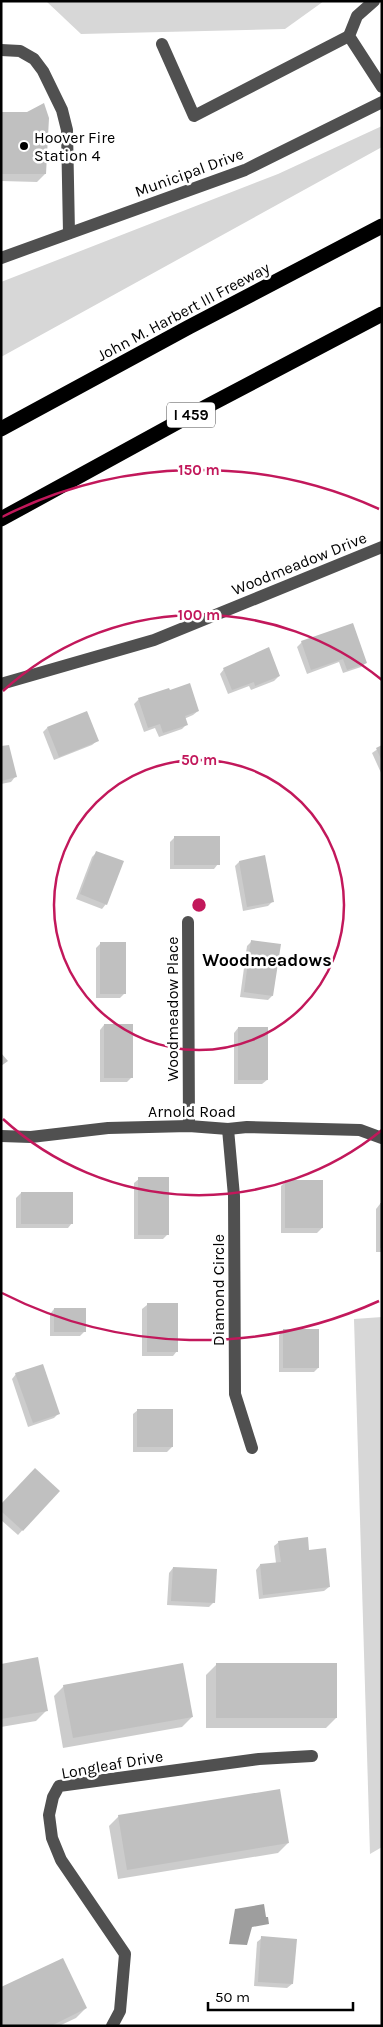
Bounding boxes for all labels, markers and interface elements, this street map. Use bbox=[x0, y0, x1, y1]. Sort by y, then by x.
place label: Hoover Fire Station 4 bbox=[34, 128, 115, 165]
marker: Hoover Fire Station 4 bbox=[18, 140, 30, 152]
street label: Municipal Drive bbox=[132, 144, 246, 201]
street label: John M. Harbert III Freeway bbox=[94, 258, 273, 365]
road number: I 459 bbox=[167, 402, 215, 428]
text: 150 m bbox=[178, 461, 220, 479]
street label: Woodmeadow Drive bbox=[229, 528, 369, 599]
text: 100 m bbox=[178, 606, 220, 624]
text: 50 m bbox=[181, 751, 217, 769]
centre of rings bbox=[190, 896, 208, 914]
street label: Woodmeadow Place bbox=[163, 937, 182, 1081]
district label: Woodmeadows bbox=[202, 949, 332, 971]
street label: Arnold Road bbox=[148, 1102, 236, 1121]
street label: Diamond Circle bbox=[209, 1234, 228, 1346]
street label: Longleaf Drive bbox=[60, 1746, 164, 1783]
scale bar bbox=[208, 1980, 353, 2012]
text: 50 m bbox=[215, 1988, 250, 2006]

